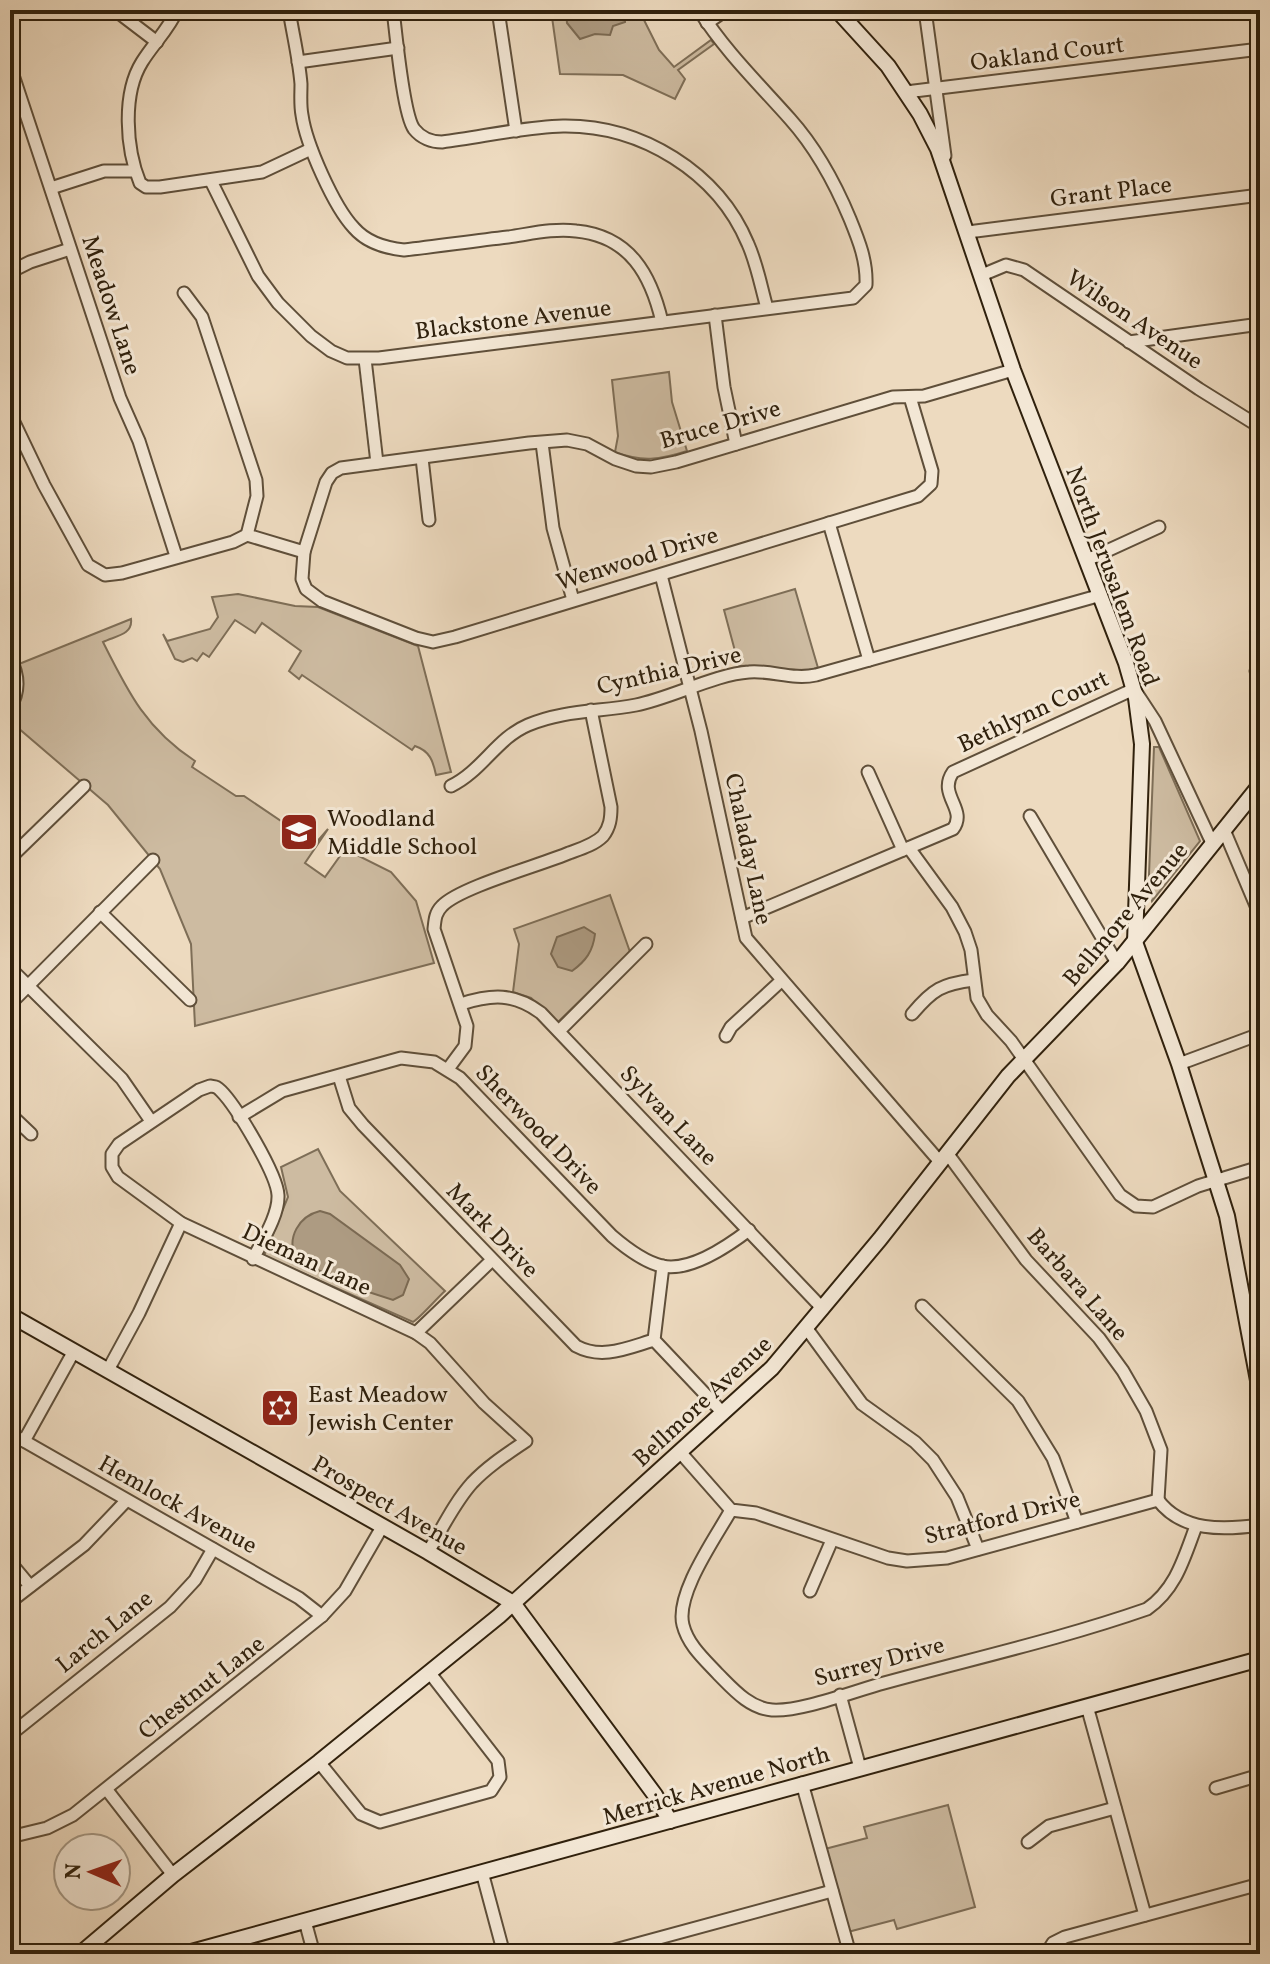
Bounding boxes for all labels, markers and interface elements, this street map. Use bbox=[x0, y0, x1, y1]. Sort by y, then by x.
street label: Oakland Court bbox=[968, 29, 1126, 81]
street label: Grant Place bbox=[1048, 169, 1174, 217]
street label: Meadow Lane bbox=[72, 231, 149, 380]
street label: Wilson Avenue bbox=[1059, 262, 1209, 379]
street label: Blackstone Avenue bbox=[413, 292, 613, 350]
street label: Bruce Drive bbox=[656, 392, 785, 459]
street label: North Jerusalem Road bbox=[1055, 462, 1167, 692]
street label: Wenwood Drive bbox=[552, 519, 723, 601]
street label: Cynthia Drive bbox=[594, 639, 745, 705]
street label: Bethlynn Court bbox=[953, 663, 1115, 763]
street label: Chaladay Lane bbox=[714, 771, 780, 928]
place label: Woodland Middle School bbox=[327, 803, 477, 865]
school or university icon: Woodland Middle School bbox=[278, 811, 320, 853]
street label: Bellmore Avenue bbox=[1056, 836, 1197, 995]
street label: Sherwood Drive bbox=[466, 1058, 609, 1203]
street label: Sylvan Lane bbox=[611, 1058, 724, 1174]
street label: Mark Drive bbox=[437, 1176, 546, 1287]
street label: Dieman Lane bbox=[236, 1216, 377, 1306]
street label: Barbara Lane bbox=[1018, 1221, 1135, 1349]
street label: Bellmore Avenue bbox=[626, 1329, 781, 1476]
place label: East Meadow Jewish Center bbox=[308, 1379, 453, 1441]
synagogue icon: East Meadow Jewish Center bbox=[259, 1387, 301, 1429]
street label: Hemlock Avenue bbox=[91, 1448, 263, 1564]
street label: Prospect Avenue bbox=[305, 1448, 473, 1565]
street label: Stratford Drive bbox=[921, 1483, 1084, 1555]
street label: Larch Lane bbox=[50, 1583, 161, 1682]
street label: Chestnut Lane bbox=[132, 1628, 273, 1749]
street label: Surrey Drive bbox=[811, 1629, 948, 1697]
street label: Merrick Avenue North bbox=[599, 1738, 834, 1836]
north arrow bbox=[52, 1832, 132, 1912]
text: N bbox=[59, 1863, 90, 1880]

